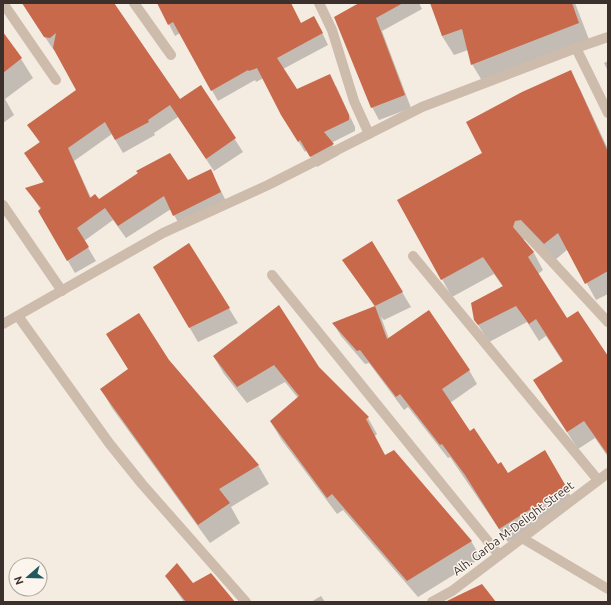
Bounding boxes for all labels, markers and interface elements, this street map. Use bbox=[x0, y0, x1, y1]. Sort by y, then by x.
street label: Alh. Garba M-Delight Street bbox=[450, 478, 576, 578]
north arrow bbox=[8, 557, 48, 597]
text: N bbox=[12, 575, 26, 586]

